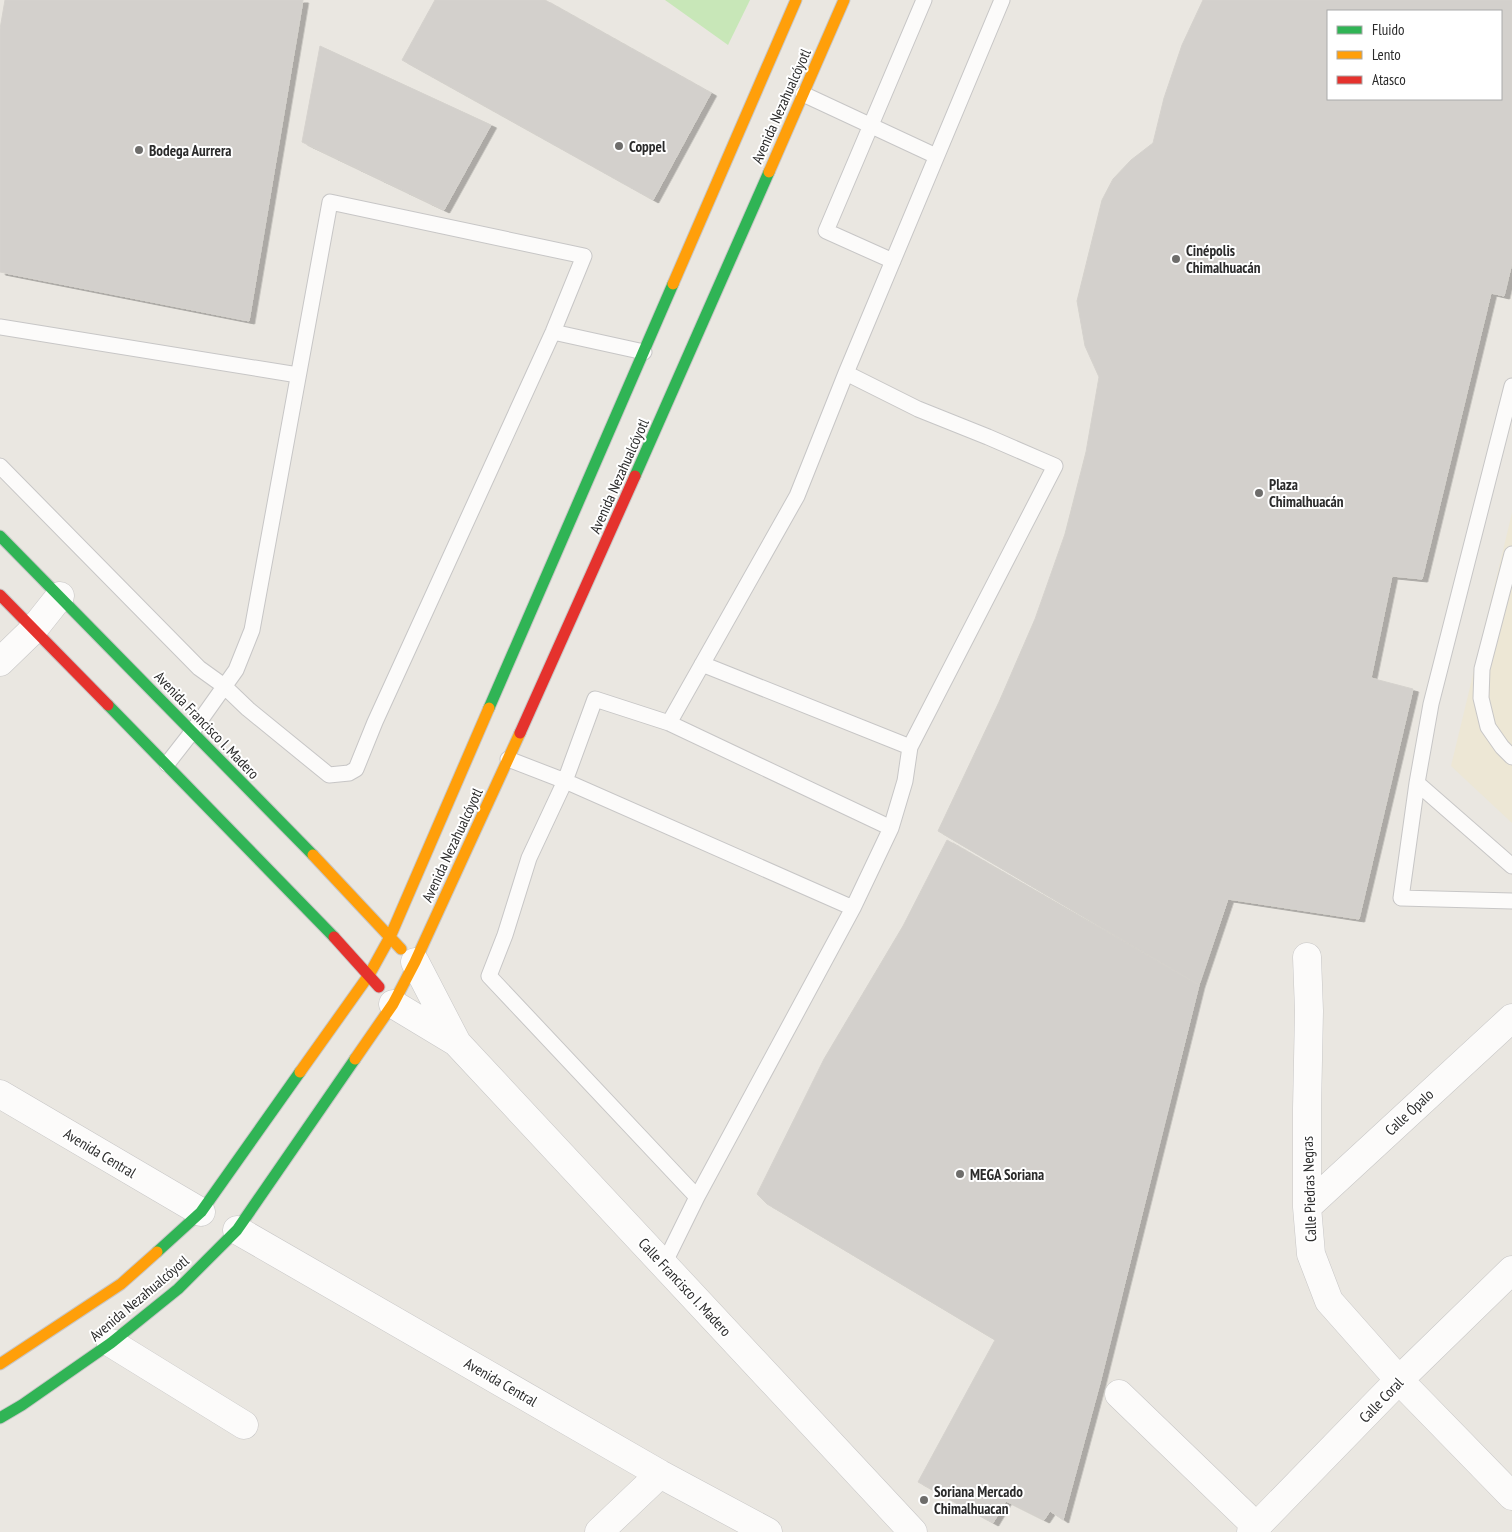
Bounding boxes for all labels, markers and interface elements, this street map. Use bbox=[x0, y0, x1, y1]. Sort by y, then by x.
legend bbox=[1327, 10, 1502, 100]
text: Fluido bbox=[1372, 20, 1404, 39]
street label: Avenida Nezahualcóyotl bbox=[747, 45, 815, 166]
text: Lento bbox=[1372, 45, 1401, 64]
text: Atasco bbox=[1372, 70, 1406, 89]
place label: Coppel bbox=[629, 137, 666, 156]
marker: Coppel bbox=[613, 140, 625, 152]
place label: Bodega Aurrera bbox=[149, 141, 232, 160]
marker: Bodega Aurrera bbox=[133, 144, 145, 156]
place label: Cinépolis Chimalhuacán bbox=[1186, 241, 1261, 277]
marker: Cinépolis Chimalhuacán bbox=[1170, 253, 1182, 265]
street label: Avenida Nezahualcóyotl bbox=[585, 415, 653, 536]
place label: Plaza Chimalhuacán bbox=[1269, 475, 1344, 511]
marker: Plaza Chimalhuacán bbox=[1253, 487, 1265, 499]
street label: Avenida Francisco I. Madero bbox=[151, 667, 263, 783]
street label: Avenida Nezahualcóyotl bbox=[417, 785, 487, 905]
street label: Calle Ópalo bbox=[1381, 1085, 1437, 1139]
street label: Avenida Central bbox=[60, 1124, 140, 1182]
street label: Calle Piedras Negras bbox=[1298, 1136, 1320, 1242]
place label: MEGA Soriana bbox=[970, 1165, 1044, 1184]
marker: MEGA Soriana bbox=[954, 1168, 966, 1180]
street label: Calle Francisco I. Madero bbox=[635, 1234, 735, 1340]
street label: Avenida Nezahualcóyotl bbox=[86, 1251, 193, 1345]
street label: Avenida Central bbox=[461, 1353, 541, 1411]
street label: Calle Coral bbox=[1355, 1373, 1407, 1427]
place label: Soriana Mercado Chimalhuacan bbox=[934, 1482, 1023, 1518]
marker: Soriana Mercado Chimalhuacan bbox=[918, 1494, 930, 1506]

